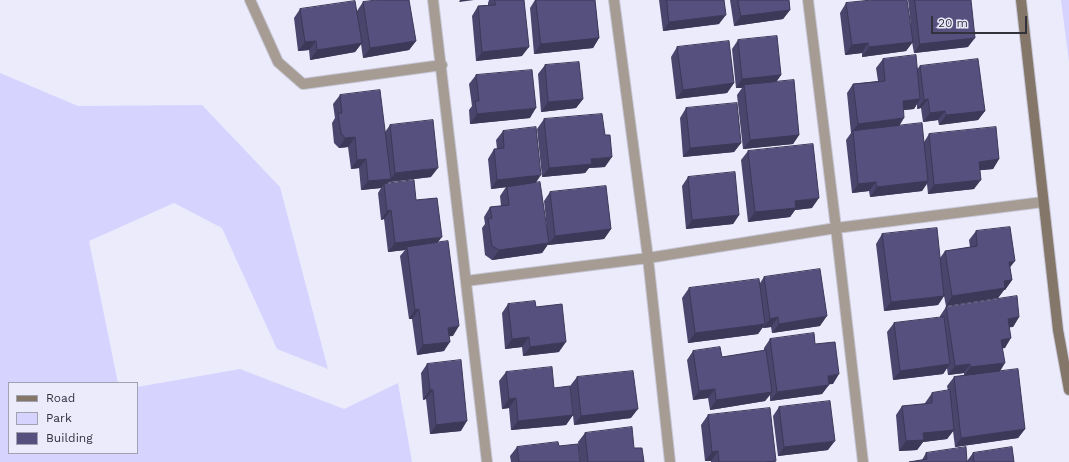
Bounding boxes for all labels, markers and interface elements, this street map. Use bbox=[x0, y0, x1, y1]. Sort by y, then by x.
scale bar bbox=[933, 8, 1029, 34]
text: 20 m bbox=[938, 16, 968, 30]
legend bbox=[8, 382, 138, 454]
text: Road bbox=[46, 391, 75, 405]
text: Park bbox=[46, 411, 72, 425]
text: Building bbox=[46, 431, 93, 445]

